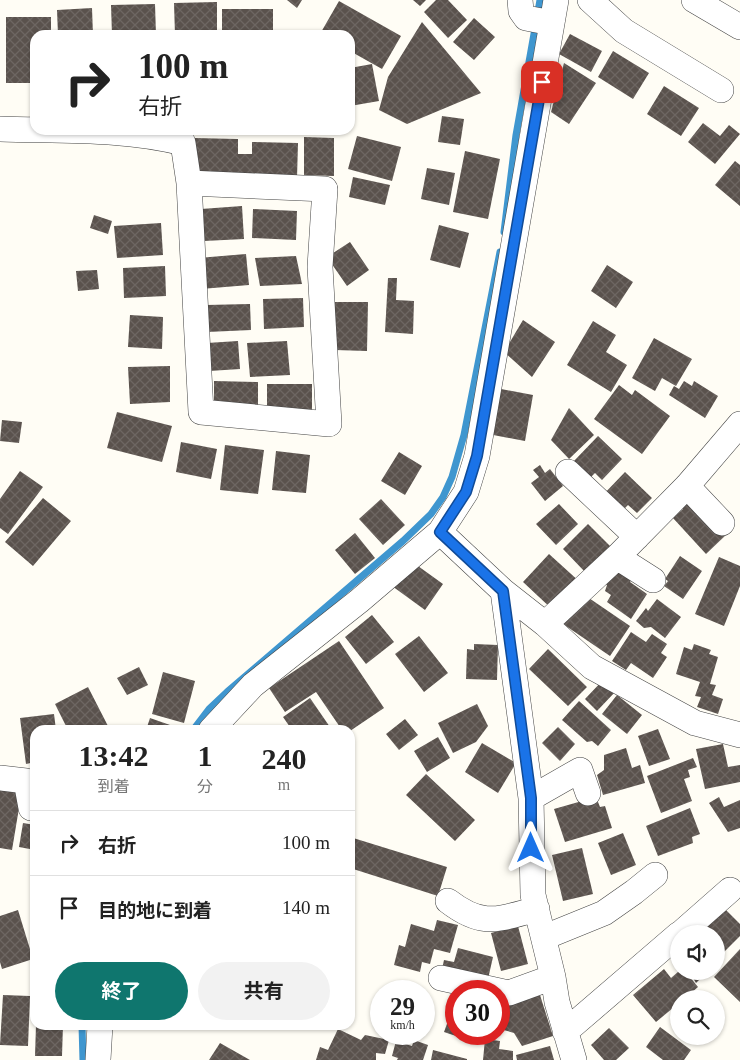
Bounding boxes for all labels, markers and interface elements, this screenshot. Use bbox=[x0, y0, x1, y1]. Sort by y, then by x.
text: 100 m bbox=[138, 47, 228, 86]
icon: right bbox=[55, 50, 120, 115]
pin bbox=[521, 61, 563, 103]
icon: arrive bbox=[528, 68, 556, 96]
text: 右折 bbox=[138, 94, 182, 119]
text: 13:42 bbox=[78, 739, 148, 772]
text: 1 bbox=[197, 739, 212, 772]
text: 240 bbox=[261, 742, 306, 775]
text: m bbox=[278, 776, 290, 793]
text: 到着 bbox=[97, 778, 129, 795]
text: 分 bbox=[197, 778, 213, 795]
position arrow bbox=[504, 821, 556, 873]
icon: right bbox=[55, 829, 83, 857]
text: 100 m bbox=[282, 832, 330, 853]
text: 右折 bbox=[98, 835, 136, 856]
icon: arrive bbox=[55, 894, 83, 922]
text: 140 m bbox=[282, 897, 330, 918]
text: 目的地に到着 bbox=[98, 900, 212, 921]
map controls bbox=[670, 925, 725, 1045]
button: sound bbox=[670, 925, 725, 980]
button: 終了 bbox=[55, 962, 188, 1020]
button: 共有 bbox=[198, 962, 330, 1020]
speed limit sign: 30 bbox=[445, 980, 510, 1045]
button: search bbox=[670, 990, 725, 1045]
text: 29 bbox=[390, 993, 415, 1020]
text: km/h bbox=[390, 1018, 415, 1032]

